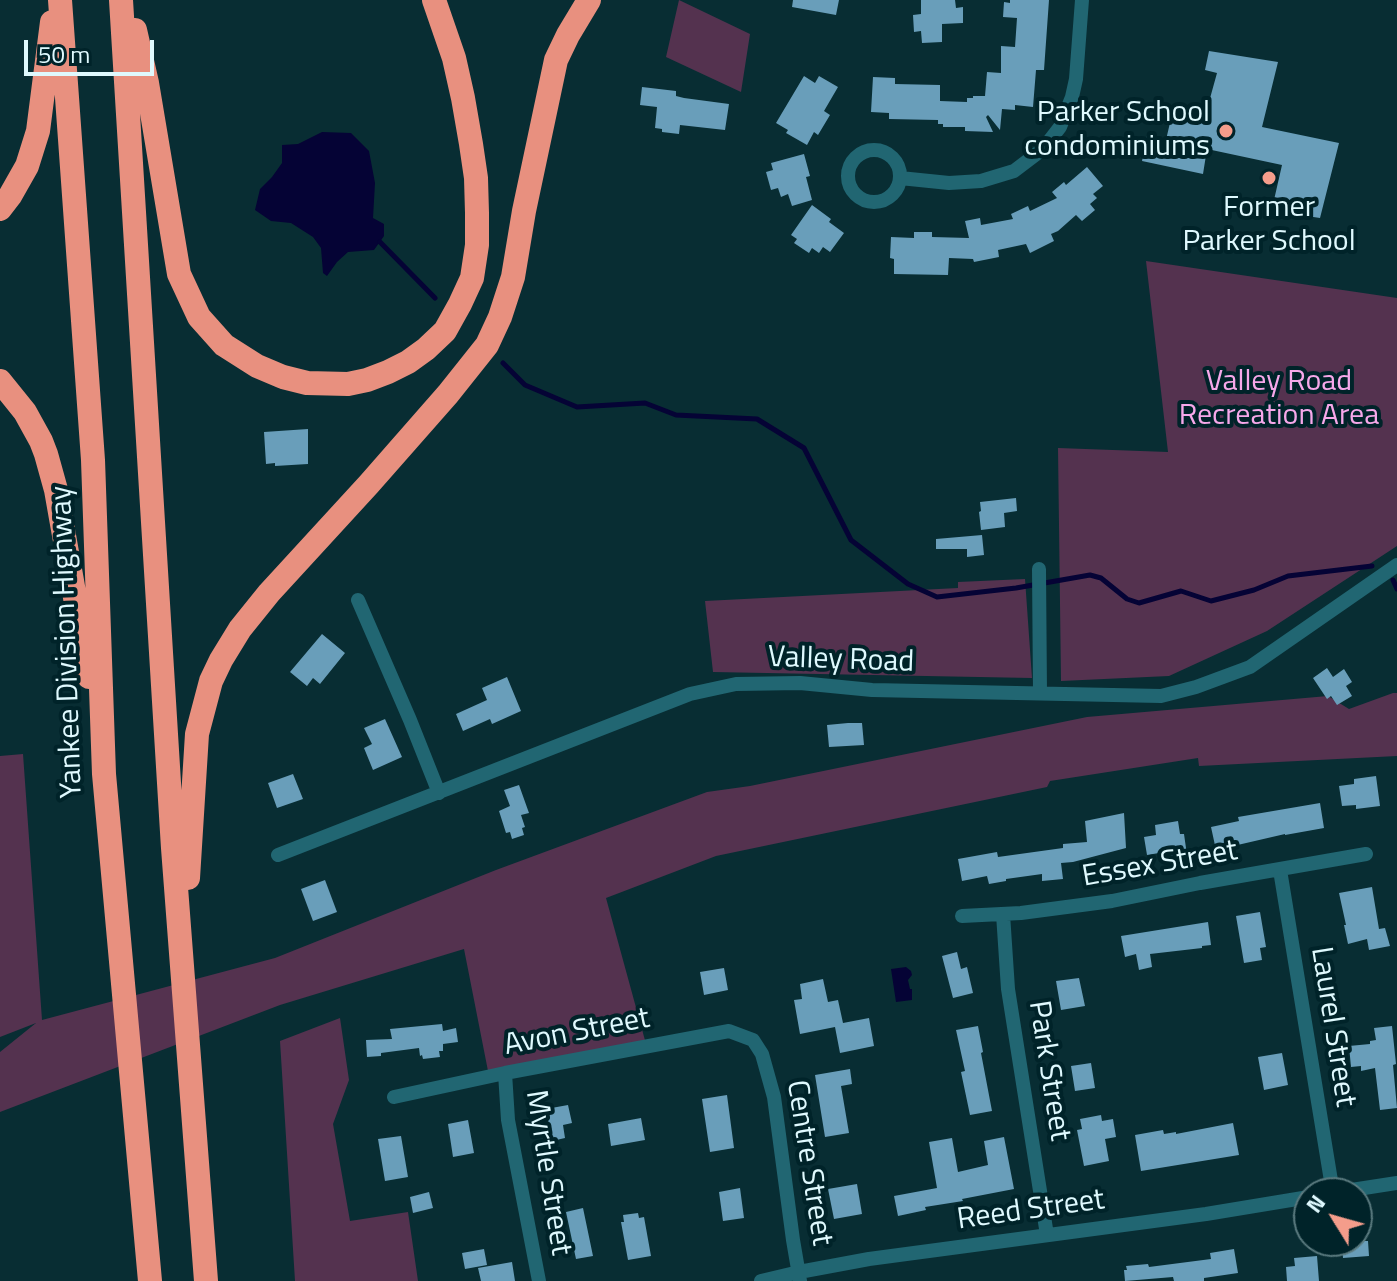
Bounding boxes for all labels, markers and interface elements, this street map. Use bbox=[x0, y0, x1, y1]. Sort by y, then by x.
scale bar bbox=[28, 24, 158, 74]
text: 50 m bbox=[38, 36, 90, 72]
place label: Parker School condominiums bbox=[1024, 96, 1210, 166]
marker: Parker School condominiums bbox=[1217, 122, 1235, 140]
marker: Former Parker School bbox=[1260, 169, 1278, 187]
place label: Former Parker School bbox=[1182, 191, 1356, 262]
park label: Valley Road Recreation Area bbox=[1179, 365, 1379, 436]
street label: Yankee Division Highway bbox=[45, 485, 91, 799]
street label: Valley Road bbox=[767, 640, 915, 682]
street label: Essex Street bbox=[1080, 834, 1240, 896]
street label: Laurel Street bbox=[1302, 944, 1362, 1110]
street label: Park Street bbox=[1019, 998, 1077, 1144]
street label: Avon Street bbox=[501, 1001, 653, 1065]
street label: Centre Street bbox=[777, 1078, 839, 1248]
street label: Myrtle Street bbox=[516, 1088, 578, 1258]
north arrow bbox=[1293, 1177, 1373, 1257]
street label: Reed Street bbox=[955, 1183, 1107, 1239]
text: N bbox=[1297, 1187, 1334, 1220]

